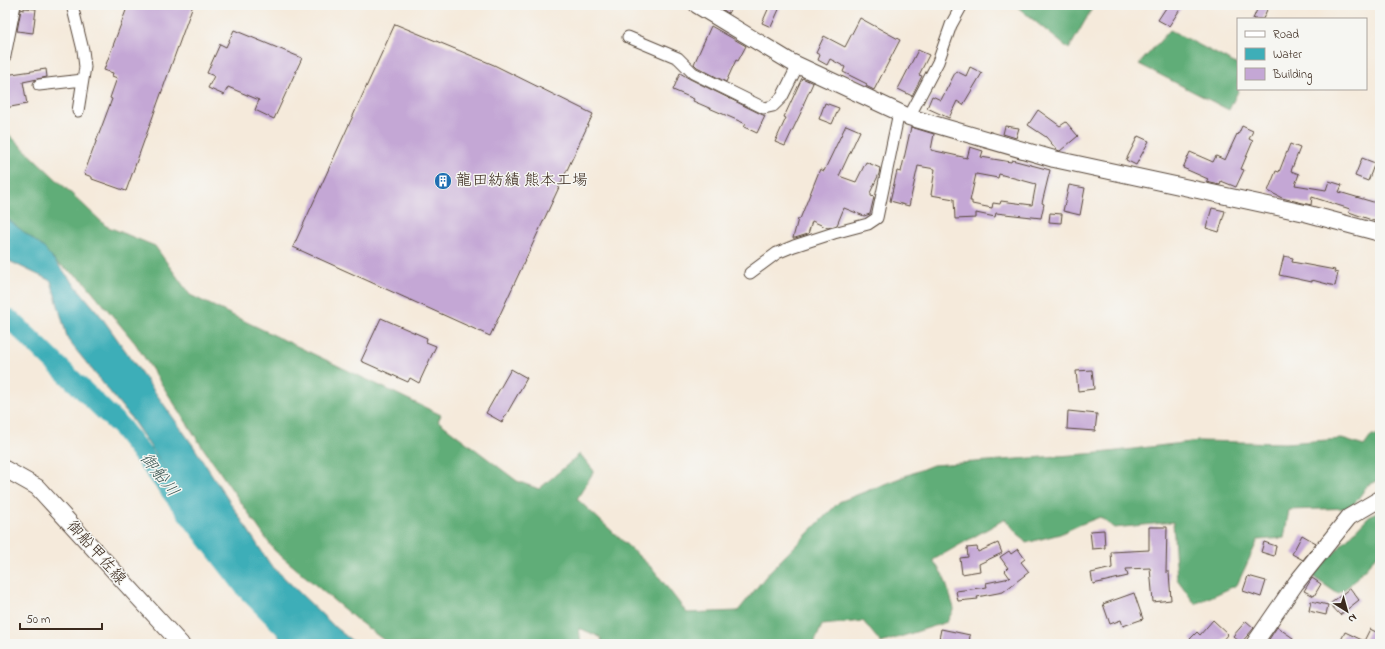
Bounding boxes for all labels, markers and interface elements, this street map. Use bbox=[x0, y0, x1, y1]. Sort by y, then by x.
legend bbox=[1237, 18, 1367, 90]
text: Road bbox=[1273, 26, 1299, 44]
text: Water bbox=[1273, 46, 1302, 64]
text: Building bbox=[1272, 66, 1312, 85]
place label: 龍田紡績 熊本工場 bbox=[456, 169, 588, 193]
building icon: 龍田紡績 熊本工場 bbox=[433, 171, 453, 191]
water label: 御船川 bbox=[133, 447, 185, 503]
street label: 御船甲佐線 bbox=[60, 515, 132, 591]
north arrow bbox=[1327, 591, 1367, 631]
scale bar bbox=[20, 605, 102, 631]
text: N bbox=[1345, 610, 1360, 627]
text: 50 m bbox=[26, 611, 50, 629]

